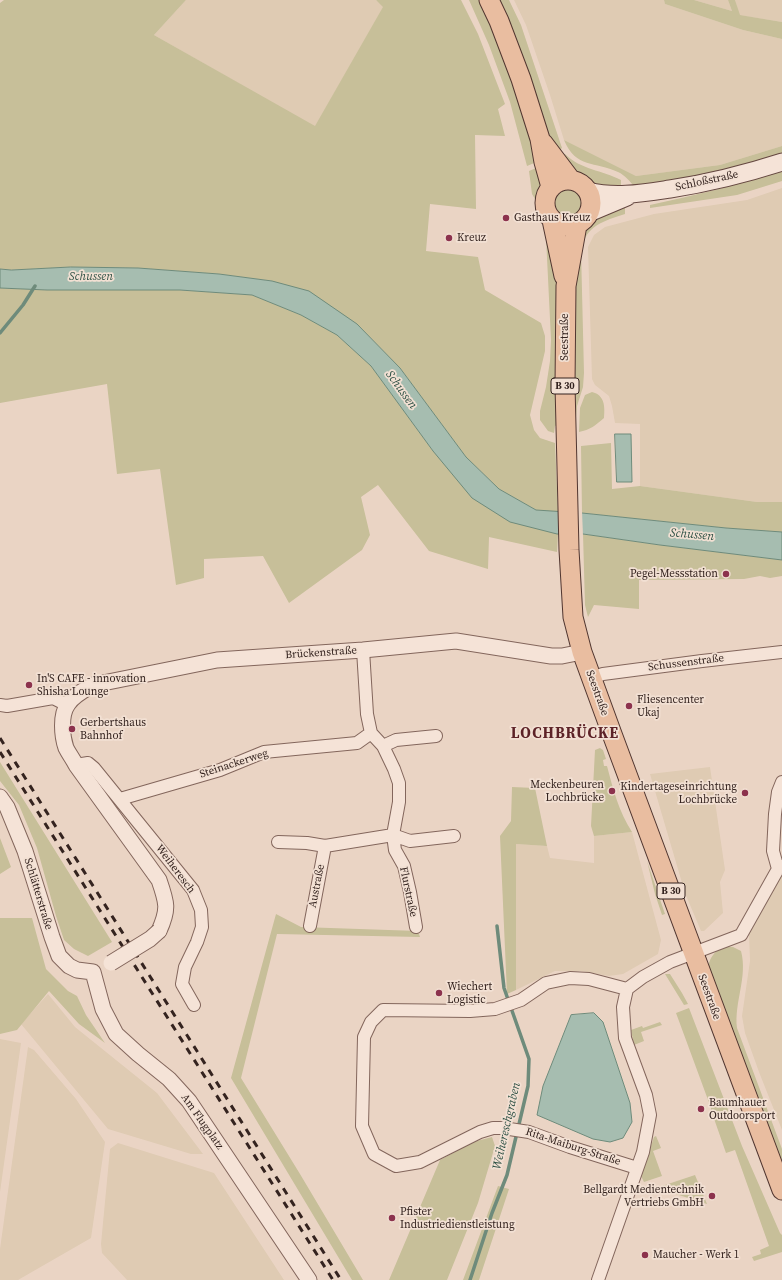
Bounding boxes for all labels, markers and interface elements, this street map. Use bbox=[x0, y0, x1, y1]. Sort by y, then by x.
street label: Schloßstraße bbox=[674, 168, 740, 194]
place label: Gasthaus Kreuz bbox=[514, 211, 590, 225]
marker: Gasthaus Kreuz bbox=[501, 213, 511, 223]
place label: Kreuz bbox=[457, 231, 486, 245]
marker: Kreuz bbox=[444, 233, 454, 243]
water label: Schussen bbox=[69, 270, 113, 284]
street label: Seestraße bbox=[558, 313, 572, 361]
water label: Schussen bbox=[382, 368, 420, 412]
road number: B 30 bbox=[551, 378, 579, 394]
water label: Schussen bbox=[669, 526, 715, 544]
place label: Pegel-Messstation bbox=[630, 567, 718, 581]
marker: Pegel-Messstation bbox=[721, 569, 731, 579]
street label: Brückenstraße bbox=[285, 644, 357, 662]
street label: Schussenstraße bbox=[647, 652, 725, 674]
street label: Seestraße bbox=[583, 668, 611, 718]
place label: In'S CAFE - innovation Shisha Lounge bbox=[37, 672, 146, 698]
marker: In'S CAFE - innovation Shisha Lounge bbox=[24, 680, 34, 690]
place label: Fliesencenter Ukaj bbox=[637, 693, 704, 719]
marker: Fliesencenter Ukaj bbox=[624, 701, 634, 711]
place label: Gerbertshaus Bahnhof bbox=[80, 716, 146, 742]
marker: Gerbertshaus Bahnhof bbox=[67, 724, 77, 734]
district label: LOCHBRÜCKE bbox=[511, 725, 619, 743]
street label: Steinackerweg bbox=[198, 747, 270, 781]
place label: Meckenbeuren Lochbrücke bbox=[530, 778, 604, 804]
place label: Kindertageseinrichtung Lochbrücke bbox=[620, 780, 737, 806]
marker: Meckenbeuren Lochbrücke bbox=[607, 786, 617, 796]
marker: Kindertageseinrichtung Lochbrücke bbox=[740, 788, 750, 798]
street label: Weiheresch bbox=[152, 842, 198, 896]
street label: Schlätterstraße bbox=[21, 857, 55, 931]
street label: Austraße bbox=[306, 863, 328, 909]
street label: Flurstraße bbox=[396, 866, 420, 918]
road number: B 30 bbox=[657, 883, 685, 899]
street label: Seestraße bbox=[695, 972, 723, 1022]
place label: Wiechert Logistic bbox=[447, 980, 492, 1006]
marker: Wiechert Logistic bbox=[434, 988, 444, 998]
water label: Weihereschgraben bbox=[490, 1081, 524, 1171]
street label: Am Flugplatz bbox=[178, 1092, 226, 1152]
place label: Baumhauer Outdoorsport bbox=[709, 1096, 775, 1122]
marker: Baumhauer Outdoorsport bbox=[696, 1104, 706, 1114]
street label: Rita-Maiburg-Straße bbox=[524, 1125, 622, 1169]
place label: Bellgardt Medientechnik Vertriebs GmbH bbox=[583, 1183, 704, 1209]
marker: Bellgardt Medientechnik Vertriebs GmbH bbox=[707, 1191, 717, 1201]
place label: Pfister Industriedienstleistung bbox=[400, 1205, 515, 1231]
marker: Pfister Industriedienstleistung bbox=[387, 1213, 397, 1223]
place label: Maucher - Werk 1 bbox=[653, 1248, 739, 1262]
marker: Maucher - Werk 1 bbox=[640, 1250, 650, 1260]

